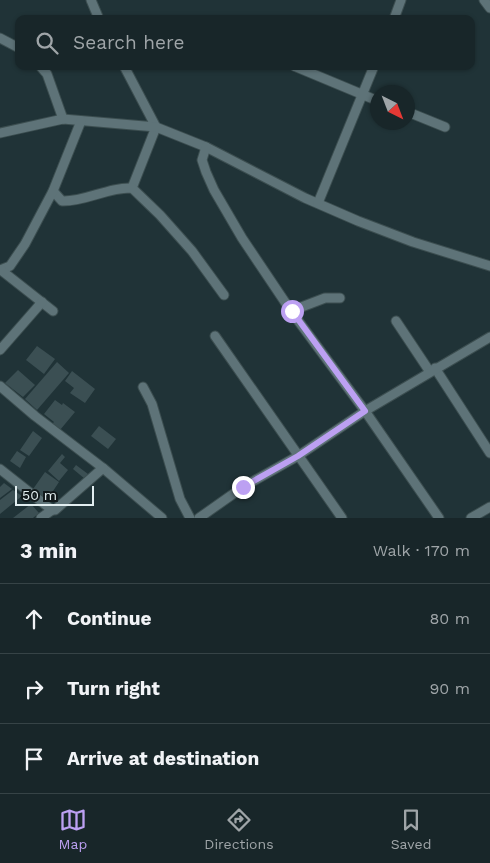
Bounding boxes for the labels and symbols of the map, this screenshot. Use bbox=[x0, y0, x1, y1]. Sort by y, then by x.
north arrow bbox=[370, 85, 415, 130]
route start bbox=[281, 300, 304, 323]
route end bbox=[232, 476, 255, 499]
scale bar bbox=[15, 483, 94, 506]

